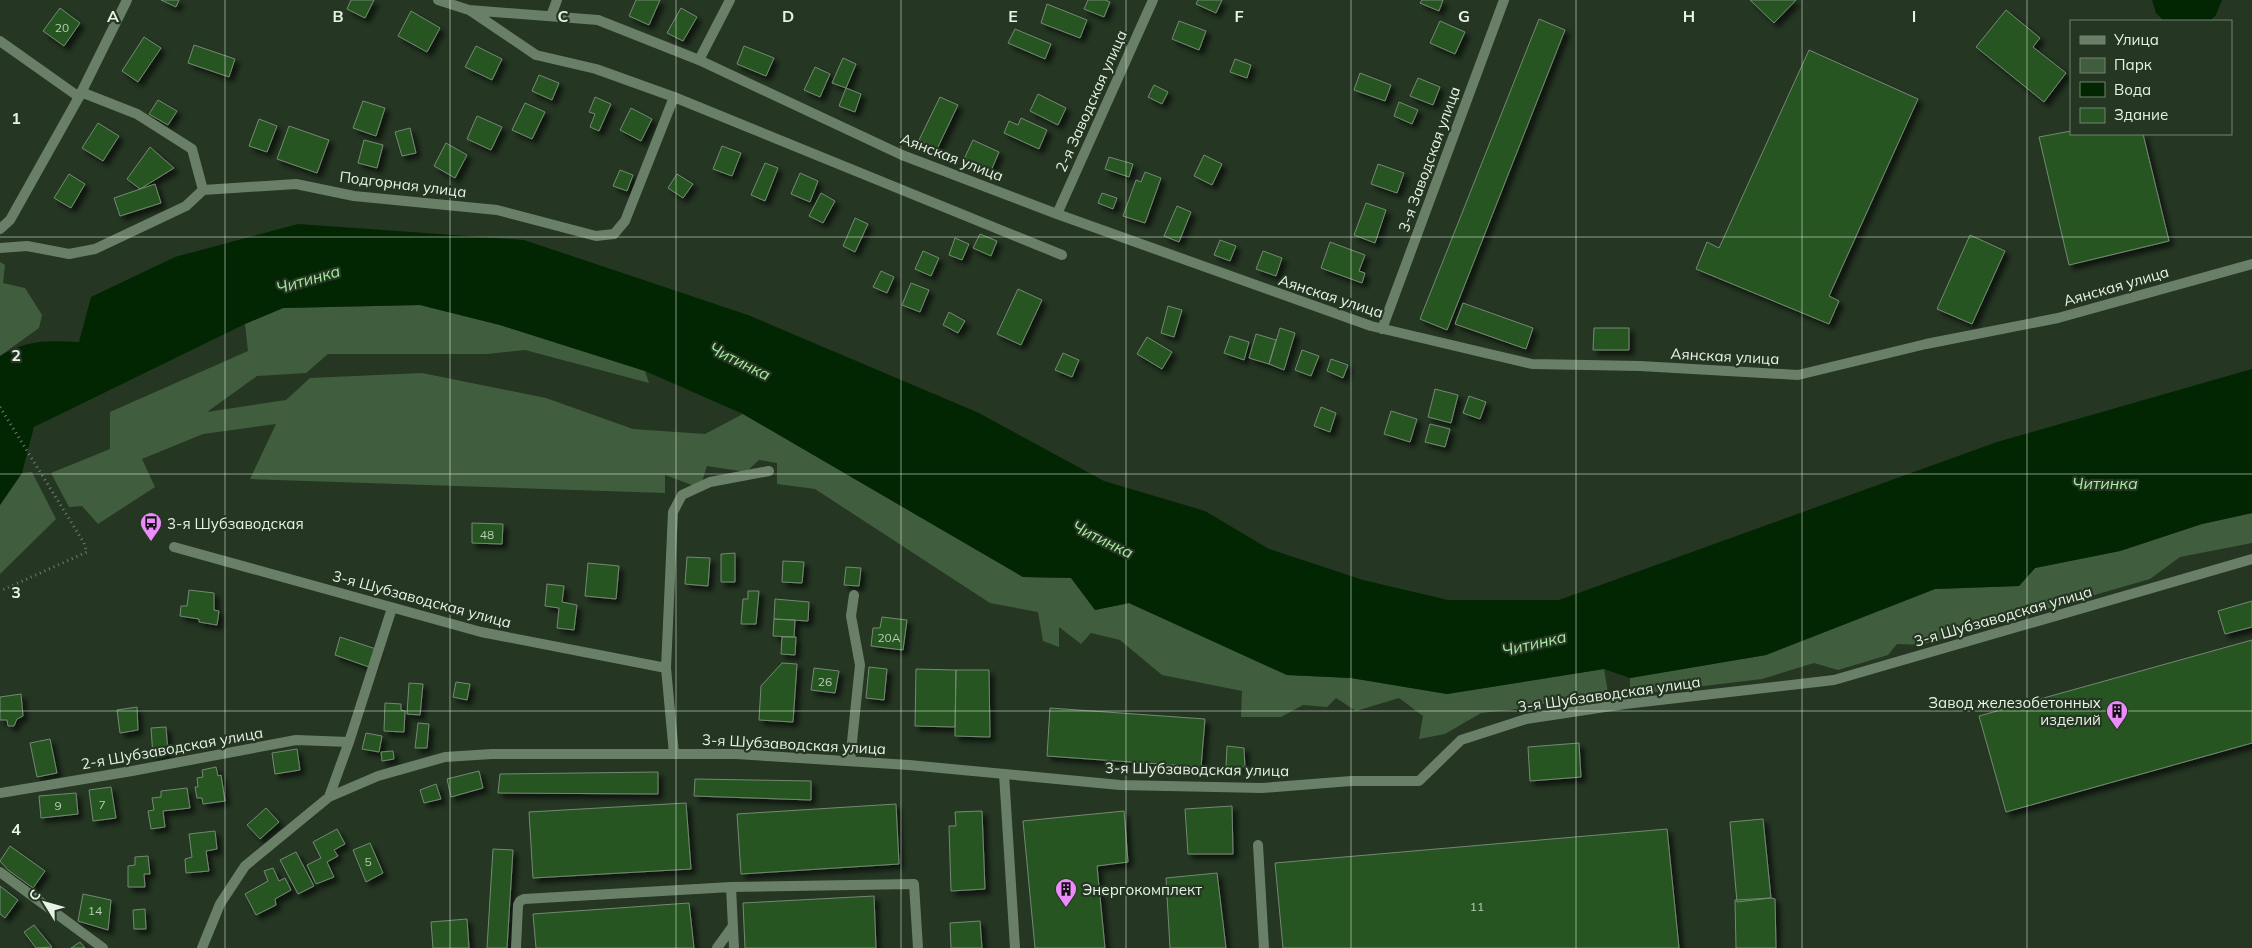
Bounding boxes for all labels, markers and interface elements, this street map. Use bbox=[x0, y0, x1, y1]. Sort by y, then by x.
text: A bbox=[107, 6, 119, 26]
text: B bbox=[332, 6, 344, 26]
text: C bbox=[558, 6, 569, 26]
text: D bbox=[782, 6, 794, 26]
text: E bbox=[1008, 6, 1018, 26]
text: F bbox=[1234, 6, 1244, 26]
text: G bbox=[1458, 6, 1470, 26]
text: H bbox=[1683, 6, 1695, 26]
text: I bbox=[1912, 6, 1916, 26]
house number: 20 bbox=[55, 20, 69, 35]
legend bbox=[2070, 20, 2232, 135]
street label: 2-я Заводская улица bbox=[1051, 27, 1131, 175]
text: Улица bbox=[2113, 30, 2159, 49]
text: Парк bbox=[2114, 55, 2153, 74]
text: Вода bbox=[2114, 80, 2151, 99]
street label: 3-я Заводская улица bbox=[1394, 84, 1464, 234]
text: Здание bbox=[2114, 105, 2168, 124]
text: 1 bbox=[11, 108, 21, 128]
street label: Аянская улица bbox=[898, 129, 1006, 185]
street label: Подгорная улица bbox=[338, 167, 468, 201]
water label: Читинка bbox=[274, 260, 342, 298]
street label: Аянская улица bbox=[2061, 262, 2171, 310]
street label: Аянская улица bbox=[1276, 270, 1386, 322]
water label: Читинка bbox=[706, 338, 774, 384]
street label: Аянская улица bbox=[1670, 344, 1780, 368]
text: 2 bbox=[11, 345, 21, 365]
water label: Читинка bbox=[2072, 473, 2138, 493]
bus stop icon: 3-я Шубзаводская bbox=[139, 511, 163, 542]
place label: 3-я Шубзаводская bbox=[167, 514, 304, 533]
water label: Читинка bbox=[1069, 516, 1137, 562]
house number: 48 bbox=[480, 527, 494, 542]
street label: 3-я Шубзаводская улица bbox=[331, 566, 513, 632]
street label: 3-я Шубзаводская улица bbox=[1912, 581, 2094, 651]
text: 3 bbox=[11, 582, 21, 602]
water label: Читинка bbox=[1500, 626, 1568, 660]
house number: 20А bbox=[877, 630, 901, 645]
street label: 3-я Шубзаводская улица bbox=[1516, 672, 1702, 716]
house number: 26 bbox=[818, 674, 832, 689]
place label: Завод железобетонных изделий bbox=[1928, 693, 2101, 729]
building icon: Завод железобетонных изделий bbox=[2105, 699, 2129, 730]
street label: 2-я Шубзаводская улица bbox=[80, 723, 264, 773]
street label: 3-я Шубзаводская улица bbox=[701, 730, 887, 758]
street label: 3-я Шубзаводская улица bbox=[1105, 758, 1289, 780]
house number: 7 bbox=[98, 797, 106, 812]
house number: 9 bbox=[54, 798, 62, 813]
text: 4 bbox=[11, 819, 21, 839]
house number: 5 bbox=[364, 854, 372, 869]
building icon: Энергокомплект bbox=[1054, 877, 1078, 908]
north arrow bbox=[20, 878, 70, 928]
place label: Энергокомплект bbox=[1082, 880, 1202, 899]
text: С bbox=[25, 886, 45, 904]
house number: 11 bbox=[1470, 899, 1484, 914]
house number: 14 bbox=[88, 903, 102, 918]

